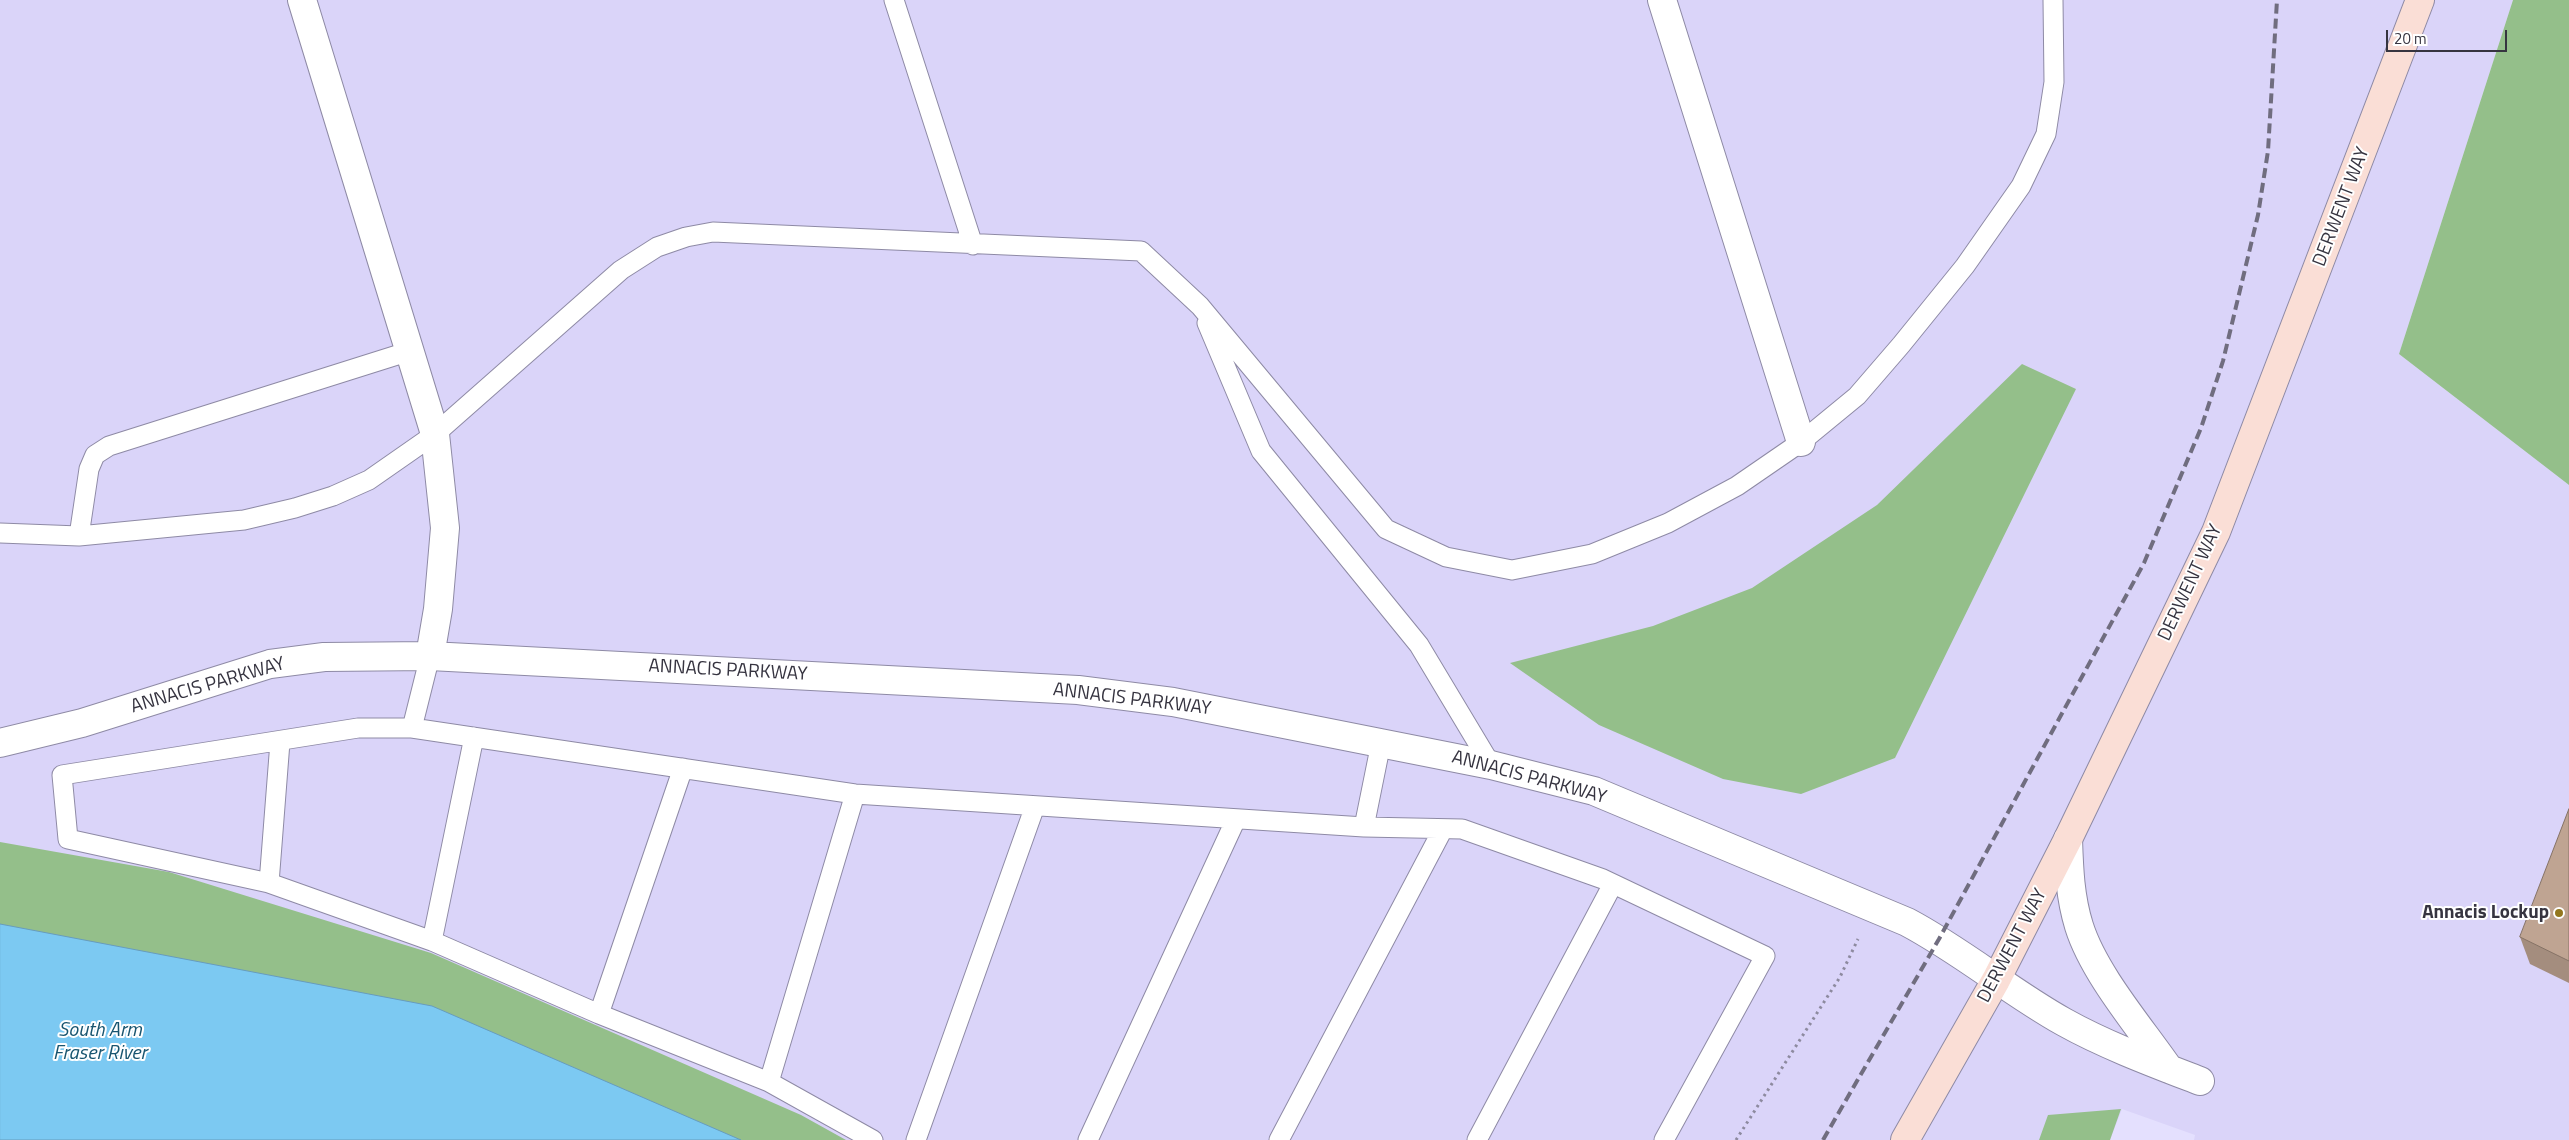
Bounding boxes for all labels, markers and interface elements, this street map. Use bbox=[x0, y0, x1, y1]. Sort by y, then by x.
scale bar bbox=[2389, 20, 2510, 52]
text: 20 m bbox=[2394, 27, 2427, 50]
street label: DERWENT WAY bbox=[2309, 144, 2375, 270]
street label: DERWENT WAY bbox=[2154, 521, 2228, 645]
street label: ANNACIS PARKWAY bbox=[128, 653, 288, 719]
street label: ANNACIS PARKWAY bbox=[648, 655, 808, 687]
street label: ANNACIS PARKWAY bbox=[1052, 679, 1212, 721]
street label: ANNACIS PARKWAY bbox=[1449, 746, 1609, 810]
street label: DERWENT WAY bbox=[1973, 885, 2053, 1007]
place label: Annacis Lockup bbox=[2422, 902, 2549, 924]
marker: Annacis Lockup bbox=[2553, 907, 2565, 919]
water label: South Arm Fraser River bbox=[53, 1019, 147, 1066]

